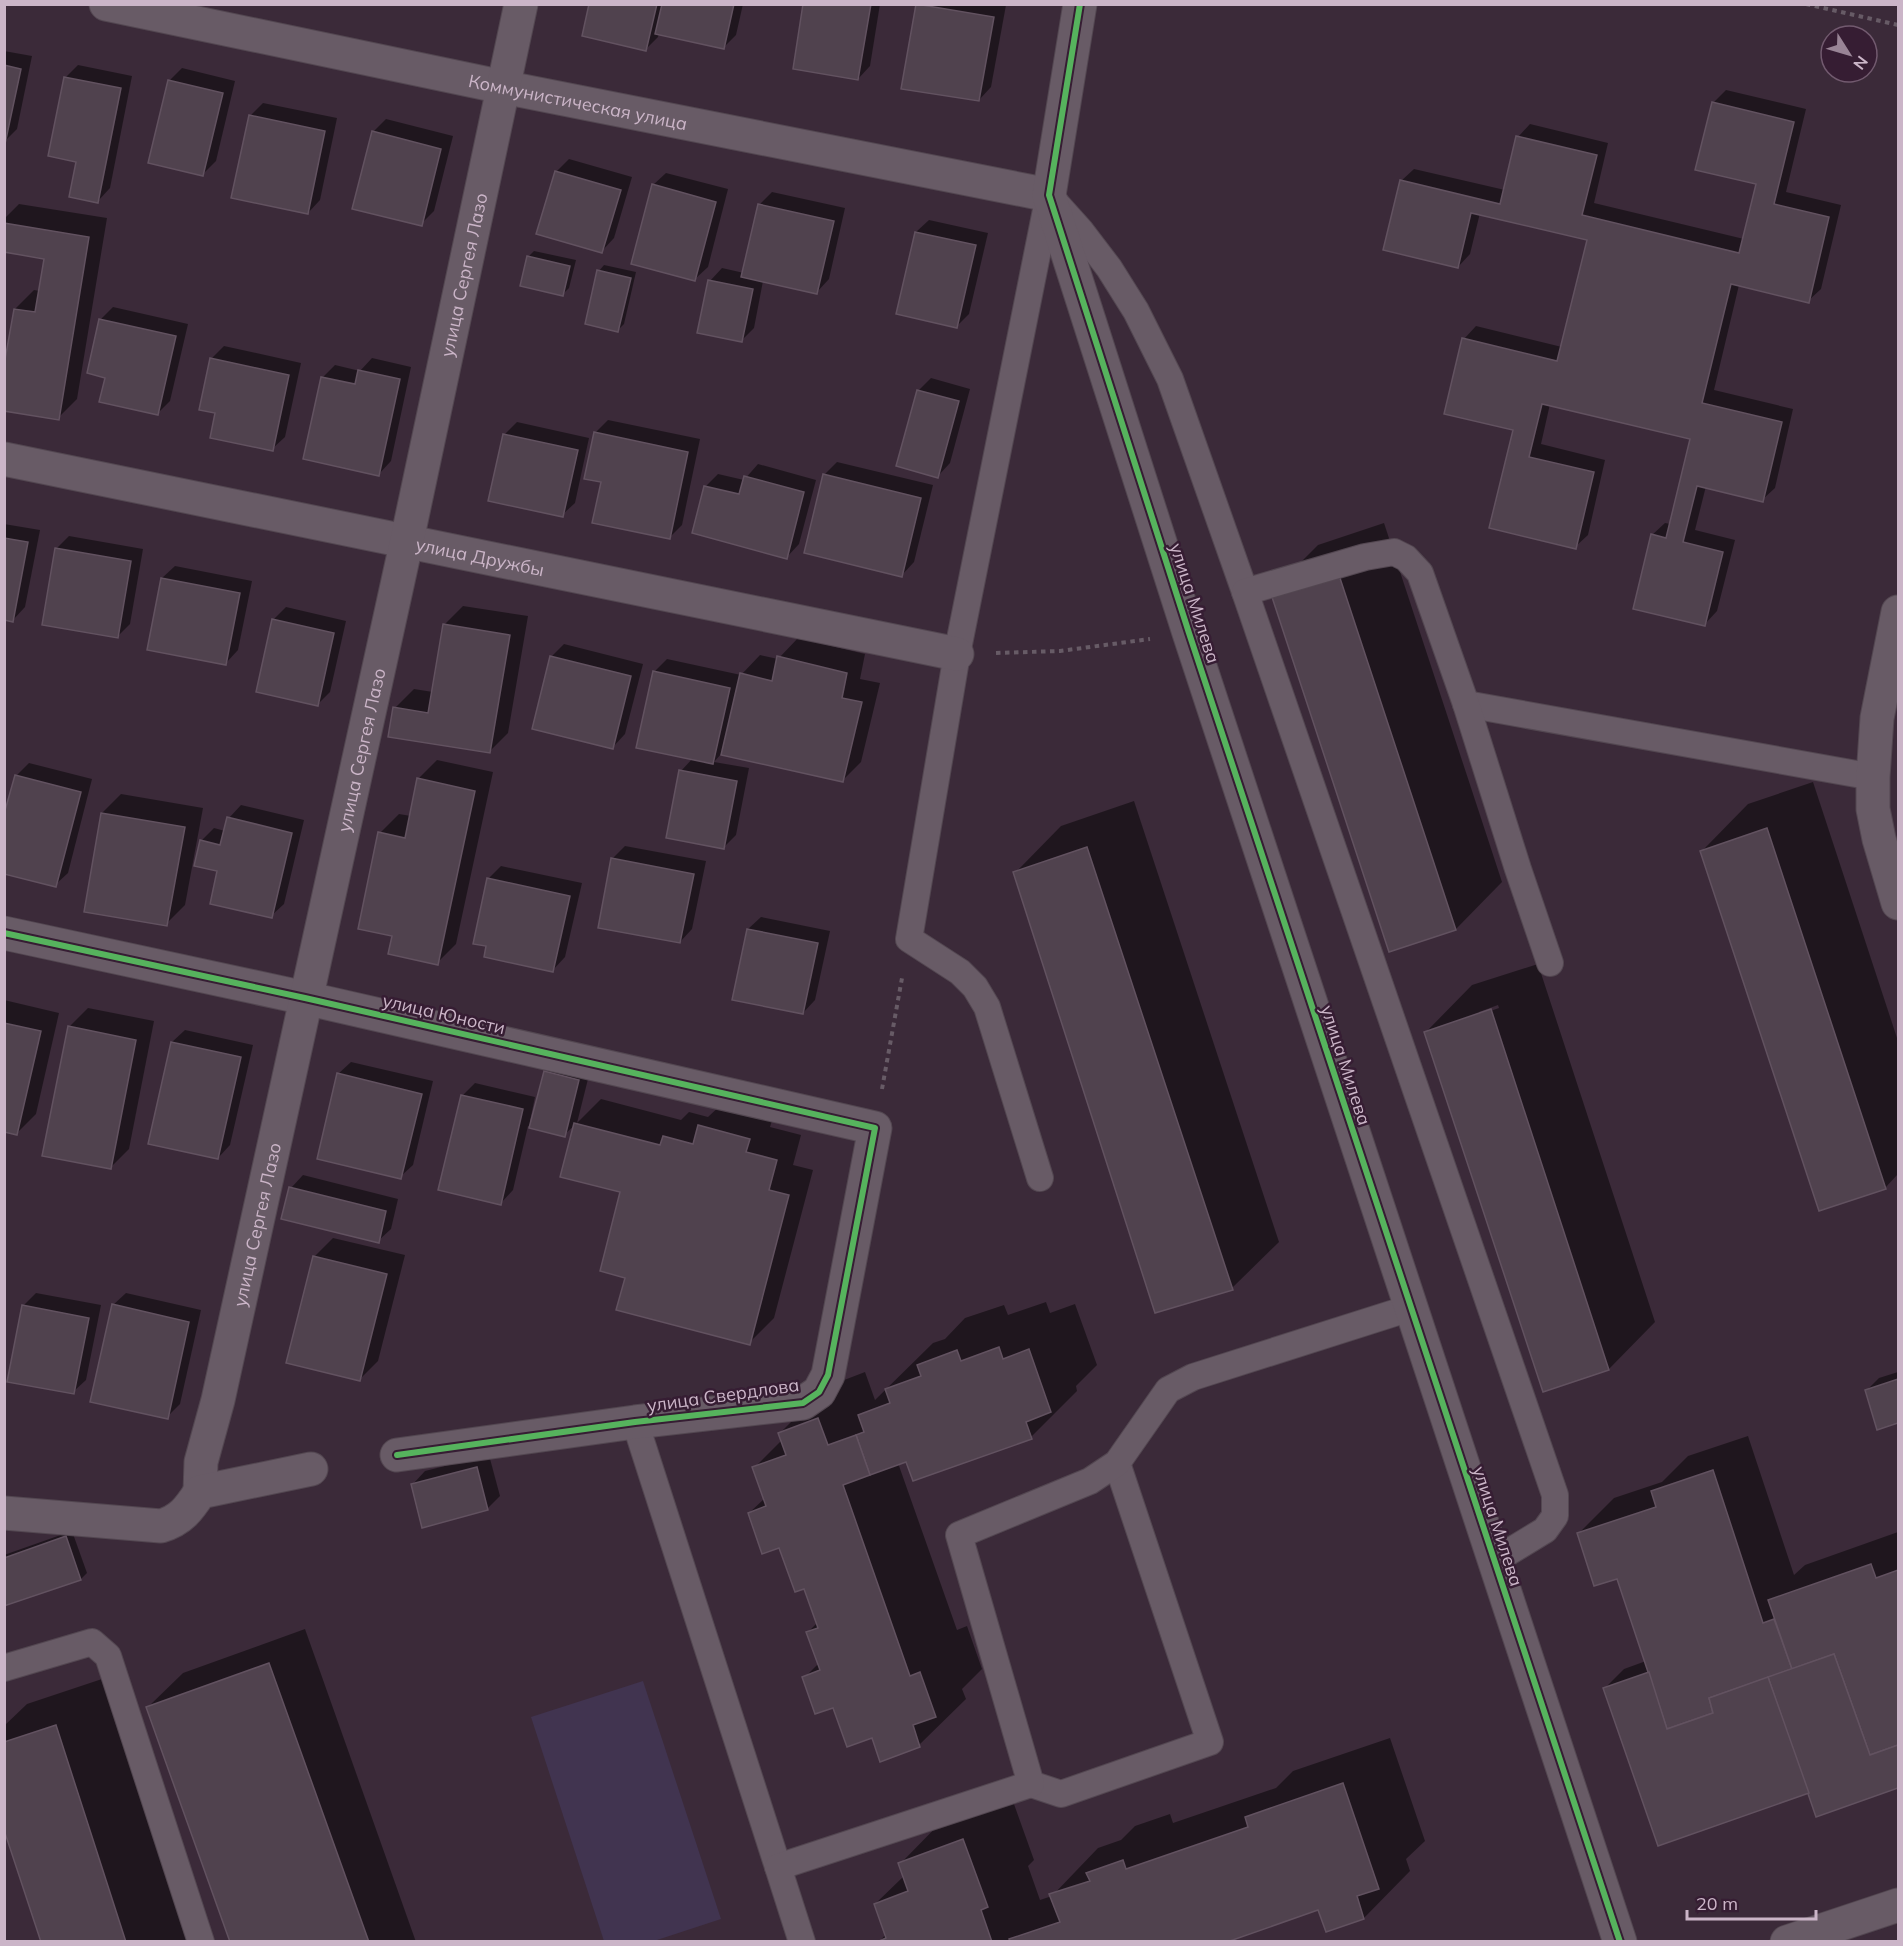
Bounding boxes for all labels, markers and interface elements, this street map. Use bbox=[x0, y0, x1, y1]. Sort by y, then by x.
north arrow bbox=[1819, 24, 1879, 84]
text: N bbox=[1849, 52, 1873, 74]
street label: Коммунистическая улица bbox=[466, 69, 689, 135]
street label: улица Сергея Лазо bbox=[435, 191, 492, 359]
street label: улица Дружбы bbox=[414, 532, 546, 581]
street label: улица Милева bbox=[1165, 540, 1225, 666]
street label: улица Сергея Лазо bbox=[332, 666, 390, 834]
street label: улица Юности bbox=[380, 989, 508, 1039]
street label: улица Милева bbox=[1316, 1002, 1376, 1128]
street label: улица Сергея Лазо bbox=[227, 1140, 286, 1309]
street label: улица Свердлова bbox=[645, 1373, 801, 1417]
street label: улица Милева bbox=[1468, 1463, 1528, 1589]
scale bar bbox=[1687, 1883, 1816, 1921]
text: 20 m bbox=[1696, 1892, 1738, 1915]

